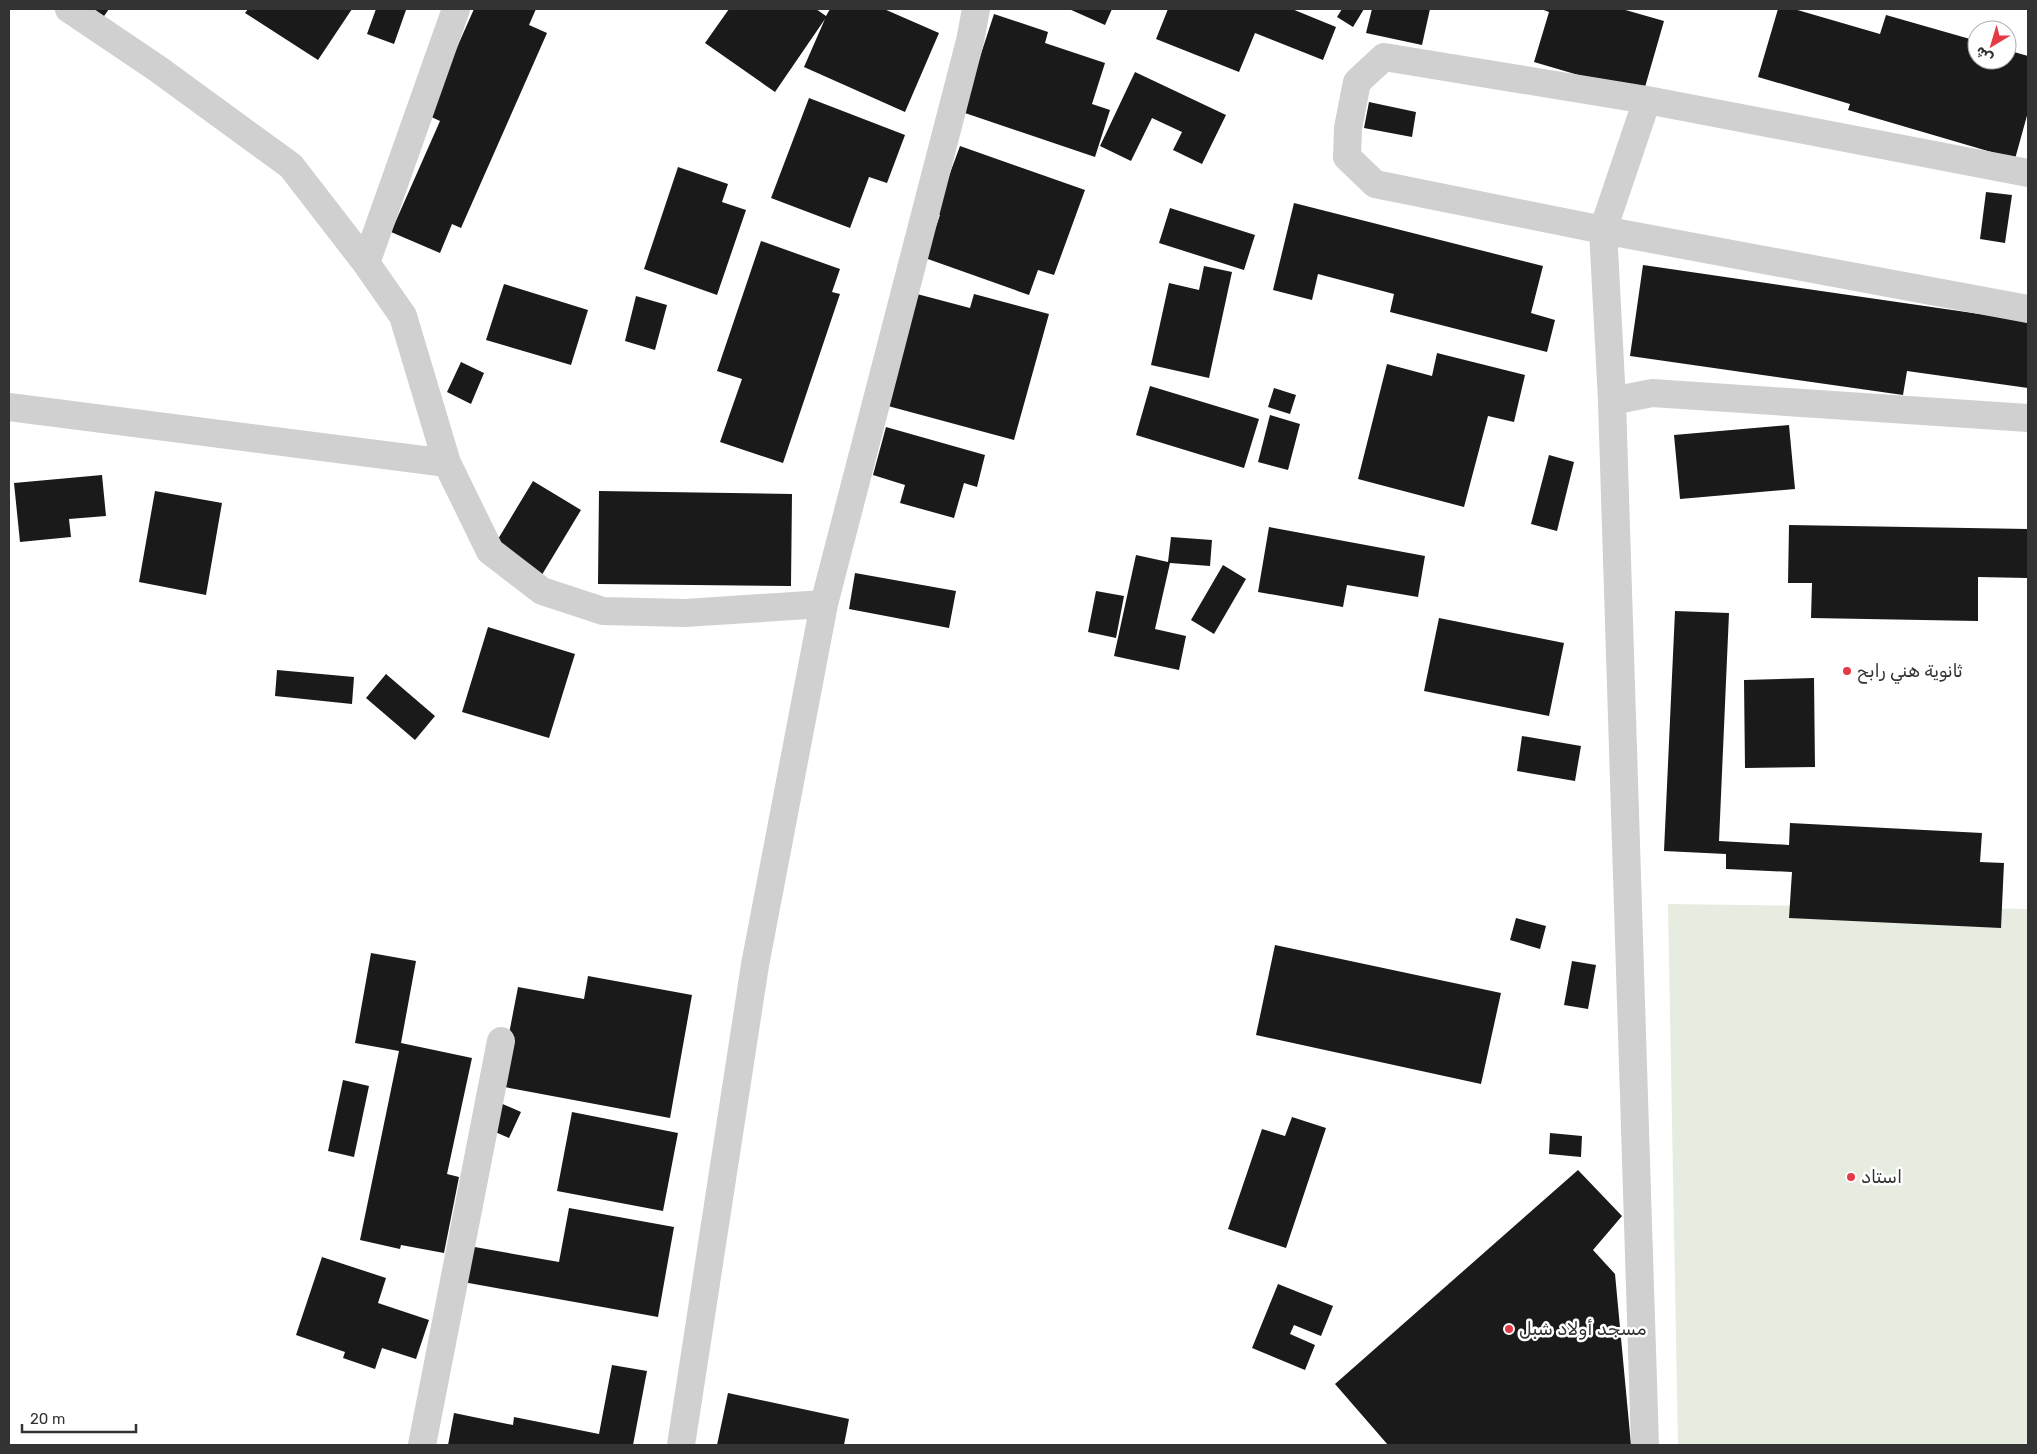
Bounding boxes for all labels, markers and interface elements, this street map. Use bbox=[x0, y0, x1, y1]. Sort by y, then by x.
north arrow bbox=[1967, 20, 2017, 70]
text: ش bbox=[1972, 43, 1997, 67]
place label: ثانوية هني رابح bbox=[1857, 660, 1963, 684]
marker: ثانوية هني رابح bbox=[1841, 665, 1853, 677]
place label: استاد bbox=[1861, 1166, 1902, 1188]
marker: استاد bbox=[1845, 1171, 1857, 1183]
place label: مسجد أولاد شبل bbox=[1519, 1318, 1647, 1340]
marker: مسجد أولاد شبل bbox=[1503, 1323, 1515, 1335]
scale bar bbox=[22, 1402, 136, 1434]
text: 20 m bbox=[30, 1410, 65, 1428]

